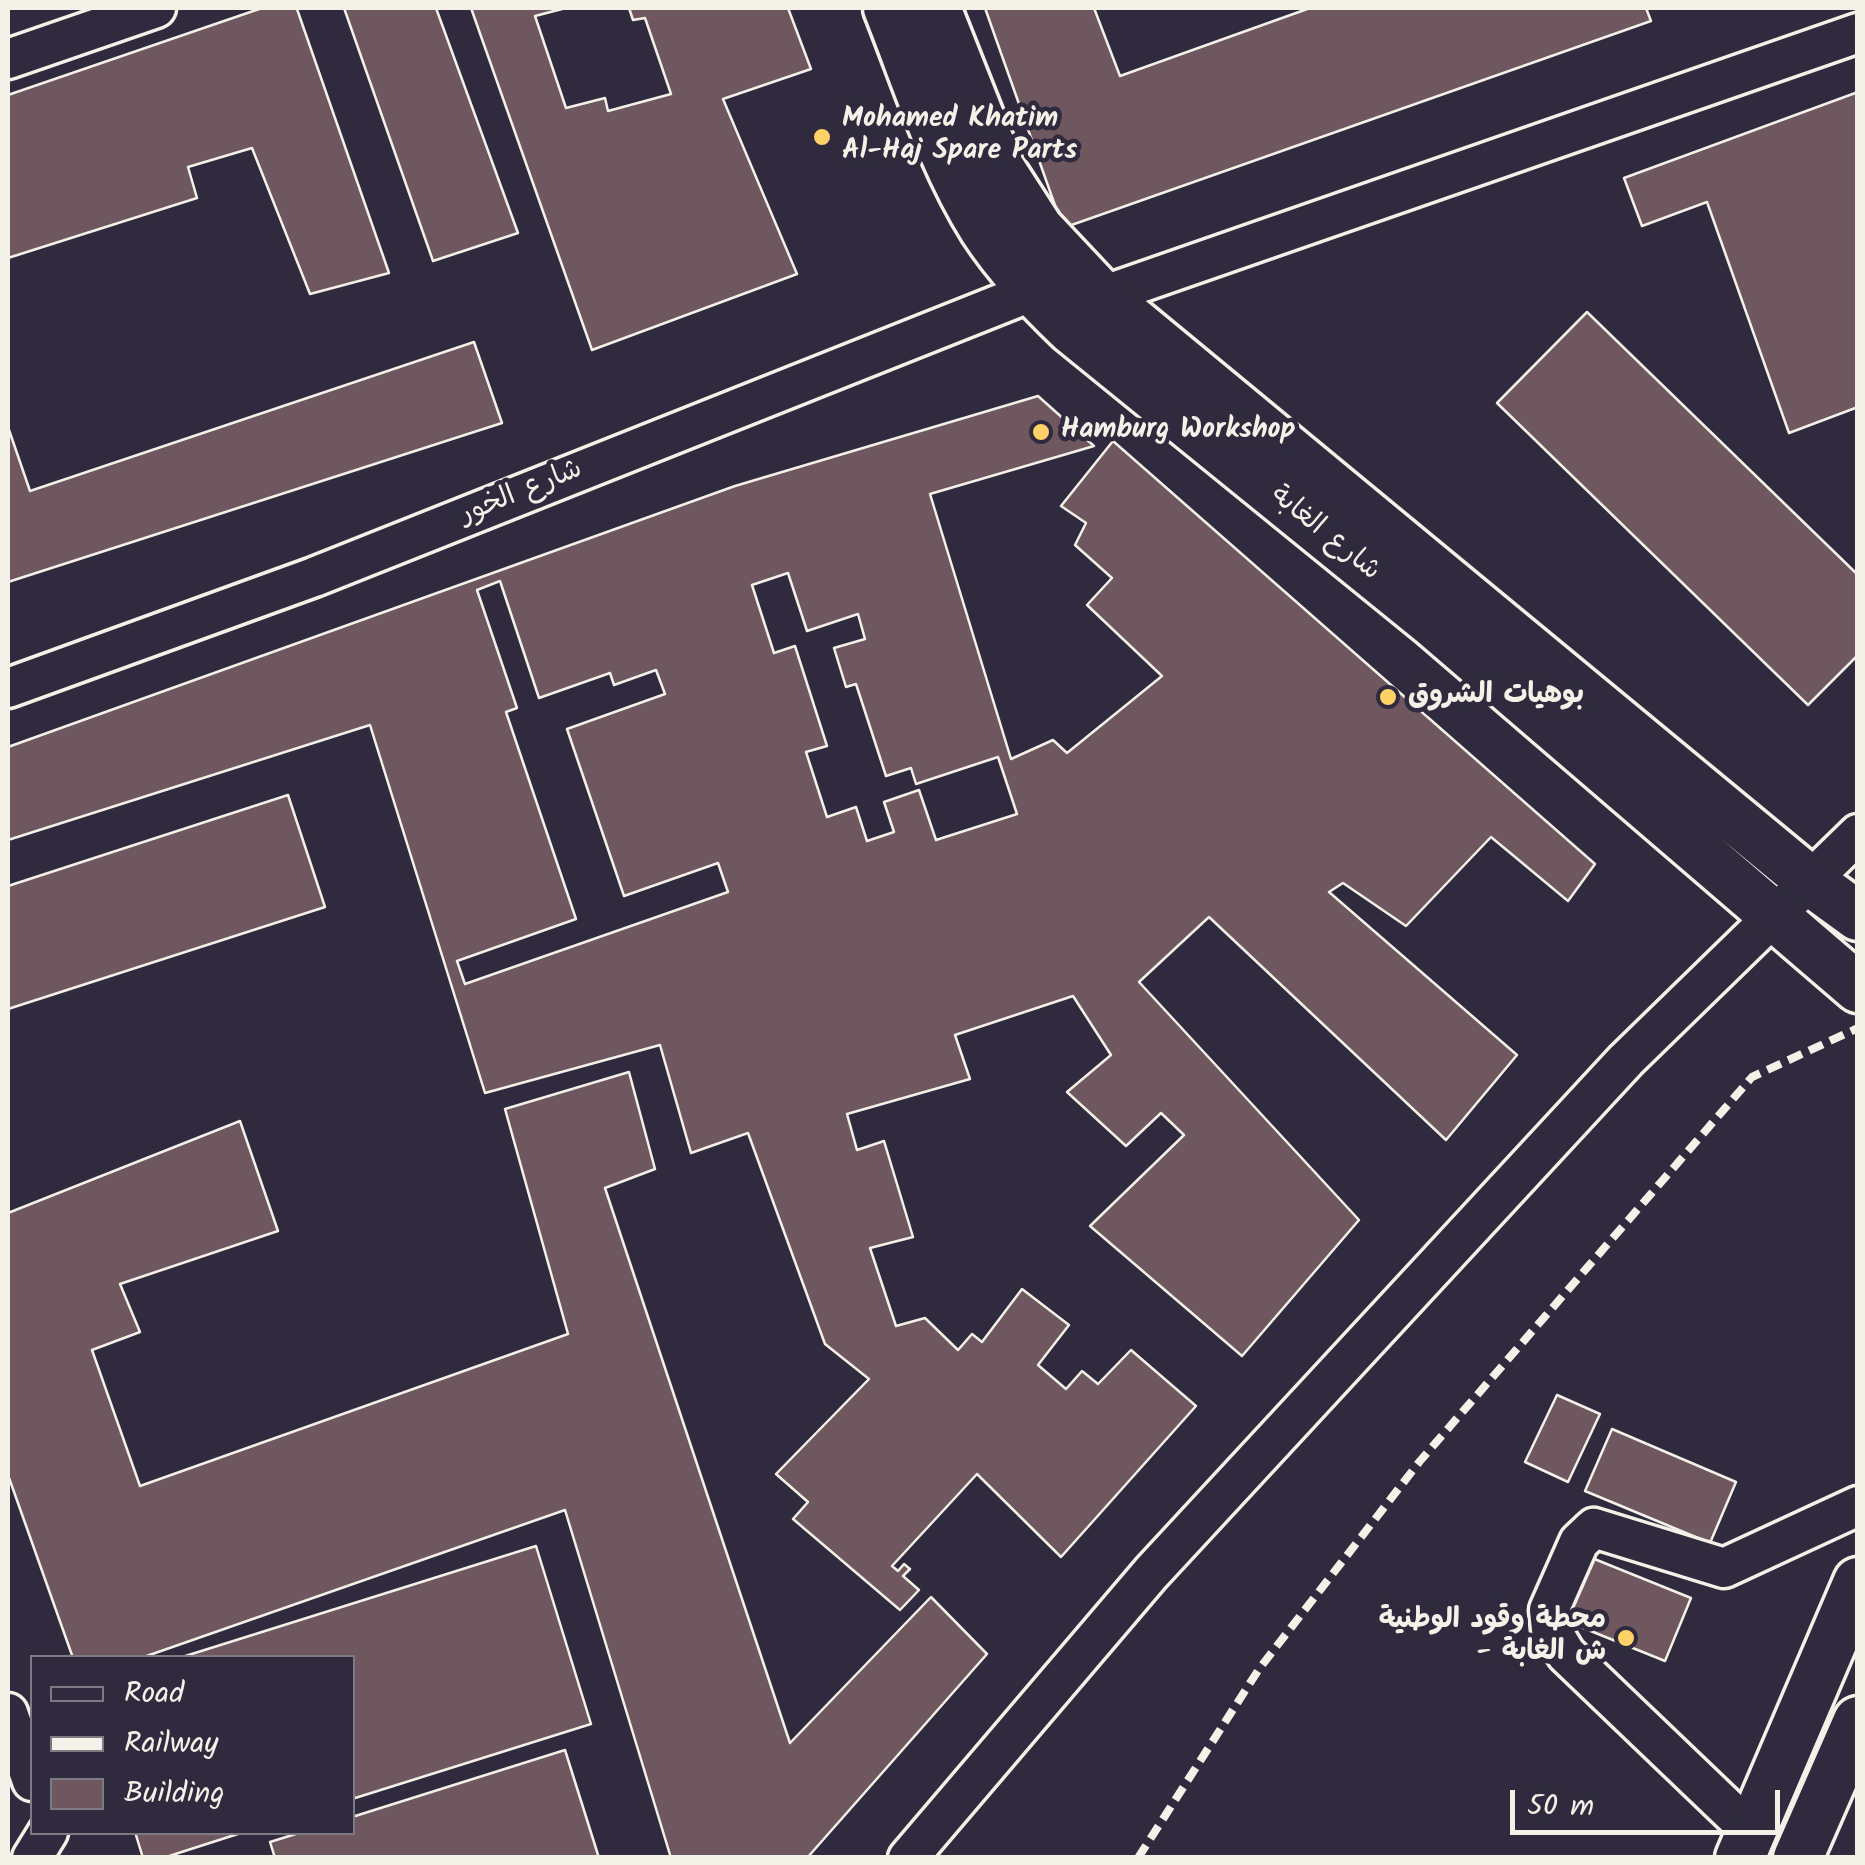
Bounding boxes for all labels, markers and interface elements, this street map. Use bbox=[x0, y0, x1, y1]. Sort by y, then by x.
place label: Mohamed Khatim Al-Haj Spare Parts bbox=[842, 104, 1077, 170]
marker: Mohamed Khatim Al-Haj Spare Parts bbox=[811, 126, 833, 148]
place label: Hamburg Workshop bbox=[1061, 415, 1296, 449]
marker: Hamburg Workshop bbox=[1030, 421, 1052, 443]
street label: شارع الخور bbox=[456, 454, 588, 534]
street label: شارع الغابة bbox=[1262, 480, 1386, 590]
place label: بوهيات الشروق bbox=[1408, 680, 1584, 714]
marker: بوهيات الشروق bbox=[1377, 686, 1399, 708]
place label: محطة وقود الوطنية - ش الغابة bbox=[1379, 1605, 1606, 1671]
marker: محطة وقود الوطنية - ش الغابة bbox=[1615, 1627, 1637, 1649]
legend bbox=[30, 1655, 355, 1835]
text: Road bbox=[124, 1670, 184, 1718]
text: Railway bbox=[124, 1720, 218, 1768]
text: Building bbox=[124, 1770, 224, 1818]
scale bar bbox=[1515, 1770, 1785, 1832]
text: 50 m bbox=[1527, 1783, 1594, 1831]

